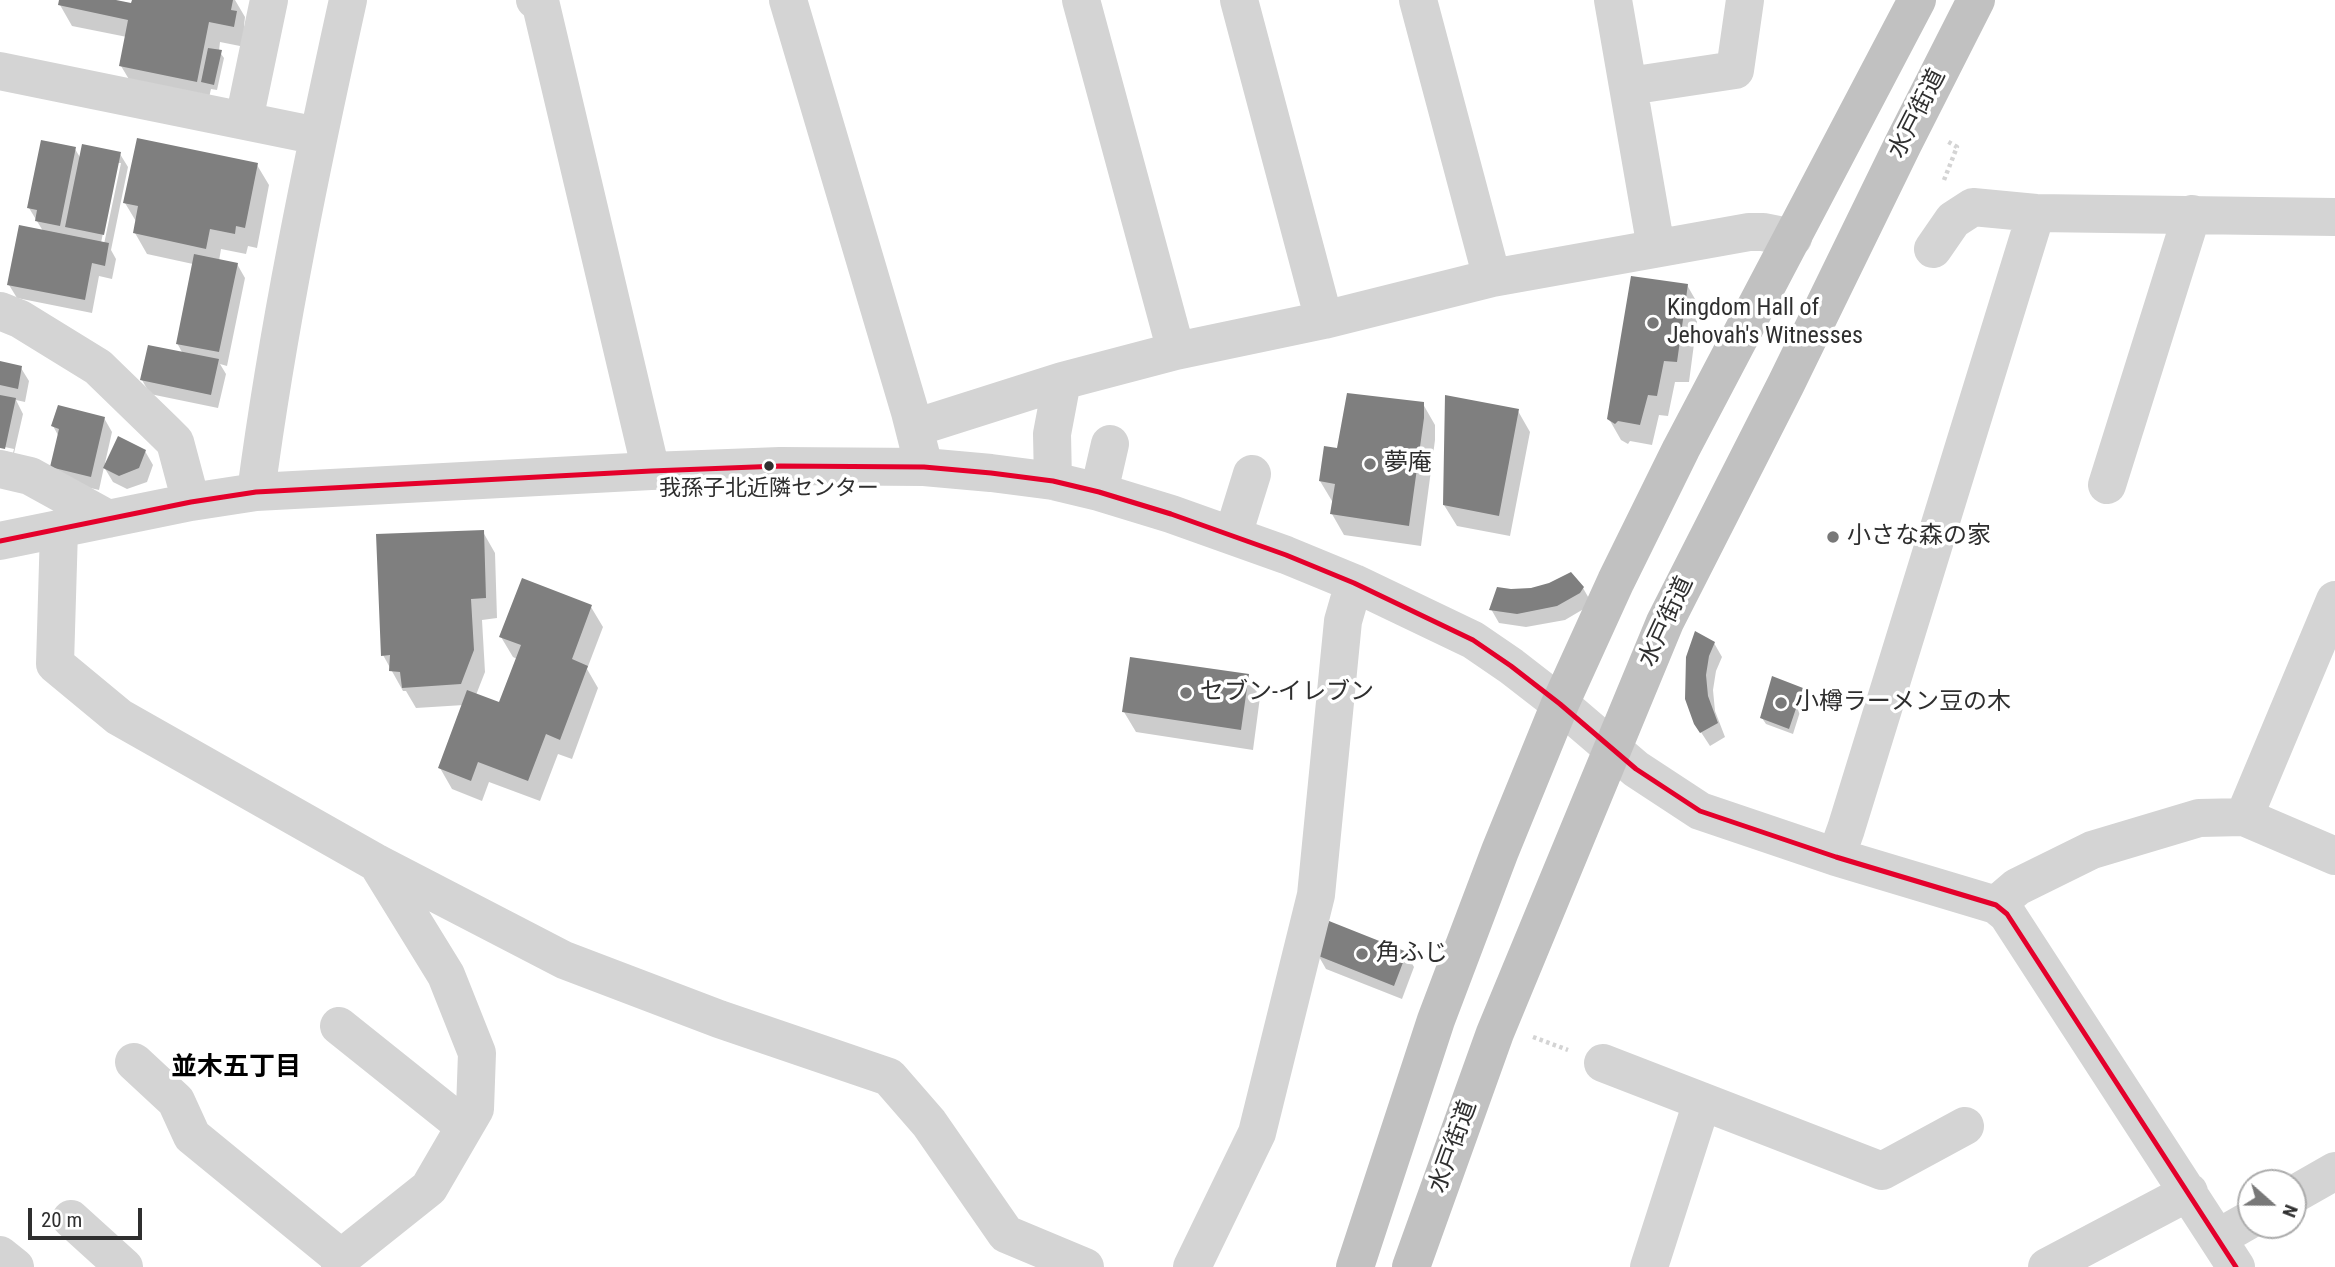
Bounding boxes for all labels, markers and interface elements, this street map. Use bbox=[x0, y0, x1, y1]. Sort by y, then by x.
street label: 水戸街道 bbox=[1883, 65, 1953, 163]
place label: Kingdom Hall of Jehovah's Witnesses bbox=[1667, 295, 1863, 351]
marker: Kingdom Hall of Jehovah's Witnesses bbox=[1645, 315, 1661, 331]
place label: 夢庵 bbox=[1384, 450, 1432, 478]
marker: 夢庵 bbox=[1362, 456, 1378, 472]
marker: 我孫子北近隣センター bbox=[762, 459, 776, 473]
place label: 我孫子北近隣センター bbox=[659, 476, 879, 502]
place label: 小さな森の家 bbox=[1847, 523, 1991, 551]
marker: 小さな森の家 bbox=[1825, 529, 1841, 545]
street label: 水戸街道 bbox=[1634, 572, 1700, 672]
place label: セブン-イレブン bbox=[1200, 679, 1374, 707]
marker: セブン-イレブン bbox=[1178, 685, 1194, 701]
place label: 小樽ラーメン豆の木 bbox=[1795, 689, 2011, 717]
marker: 小樽ラーメン豆の木 bbox=[1773, 695, 1789, 711]
place label: 角ふじ bbox=[1376, 940, 1448, 968]
marker: 角ふじ bbox=[1354, 946, 1370, 962]
district label: 並木五丁目 bbox=[171, 1052, 301, 1084]
street label: 水戸街道 bbox=[1424, 1097, 1484, 1197]
north arrow bbox=[2237, 1169, 2307, 1239]
scale bar bbox=[32, 1194, 145, 1238]
text: N bbox=[2277, 1201, 2303, 1221]
text: 20 m bbox=[41, 1208, 82, 1232]

